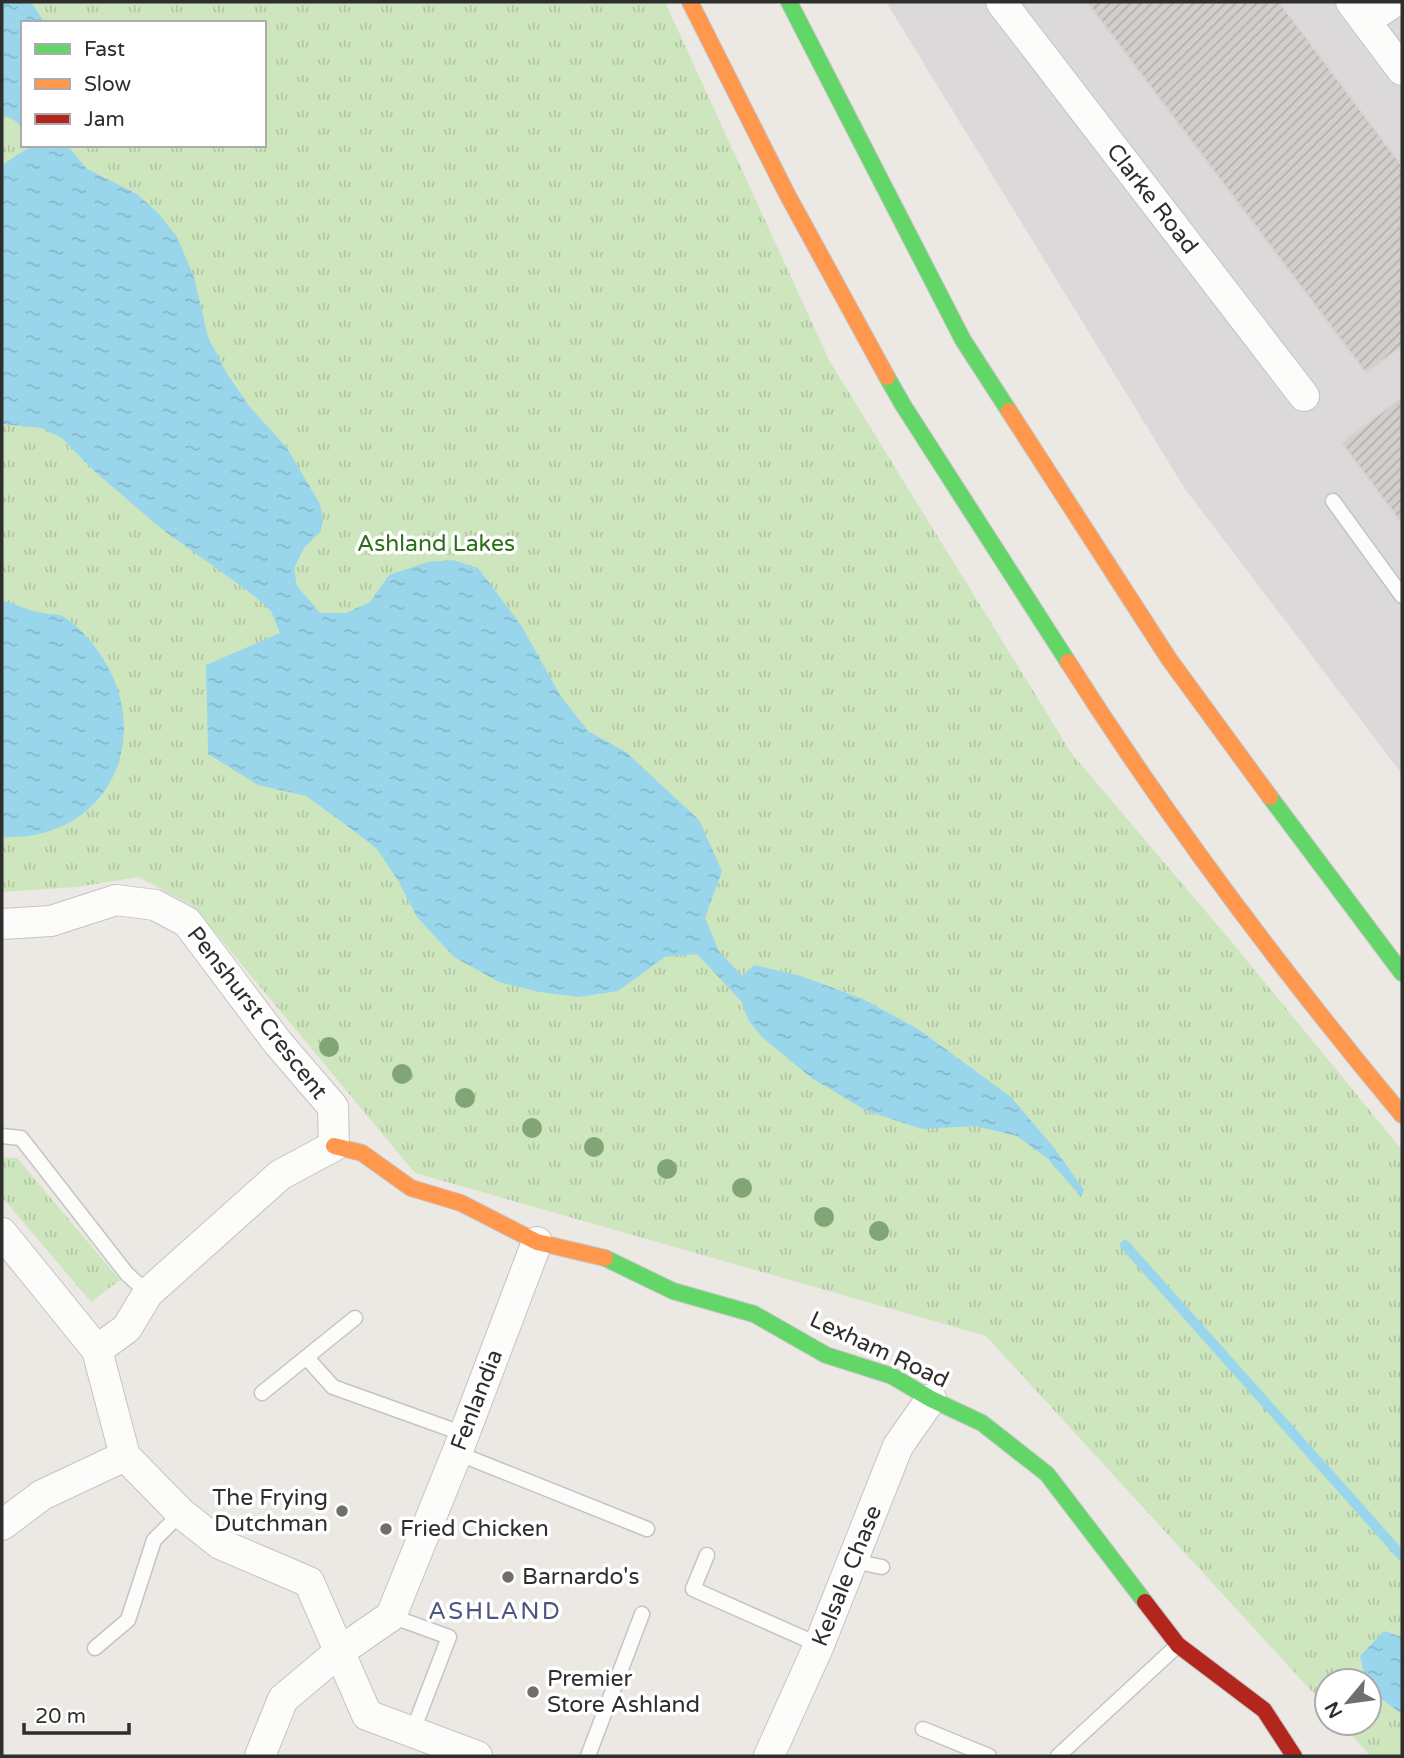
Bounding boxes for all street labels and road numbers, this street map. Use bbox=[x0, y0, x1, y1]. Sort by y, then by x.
street label: Clarke Road bbox=[1100, 138, 1204, 260]
street label: Penshurst Crescent bbox=[181, 921, 333, 1105]
street label: Lexham Road bbox=[805, 1306, 953, 1394]
street label: Fenlandia bbox=[445, 1346, 509, 1454]
street label: Kelsale Chase bbox=[806, 1501, 888, 1651]

